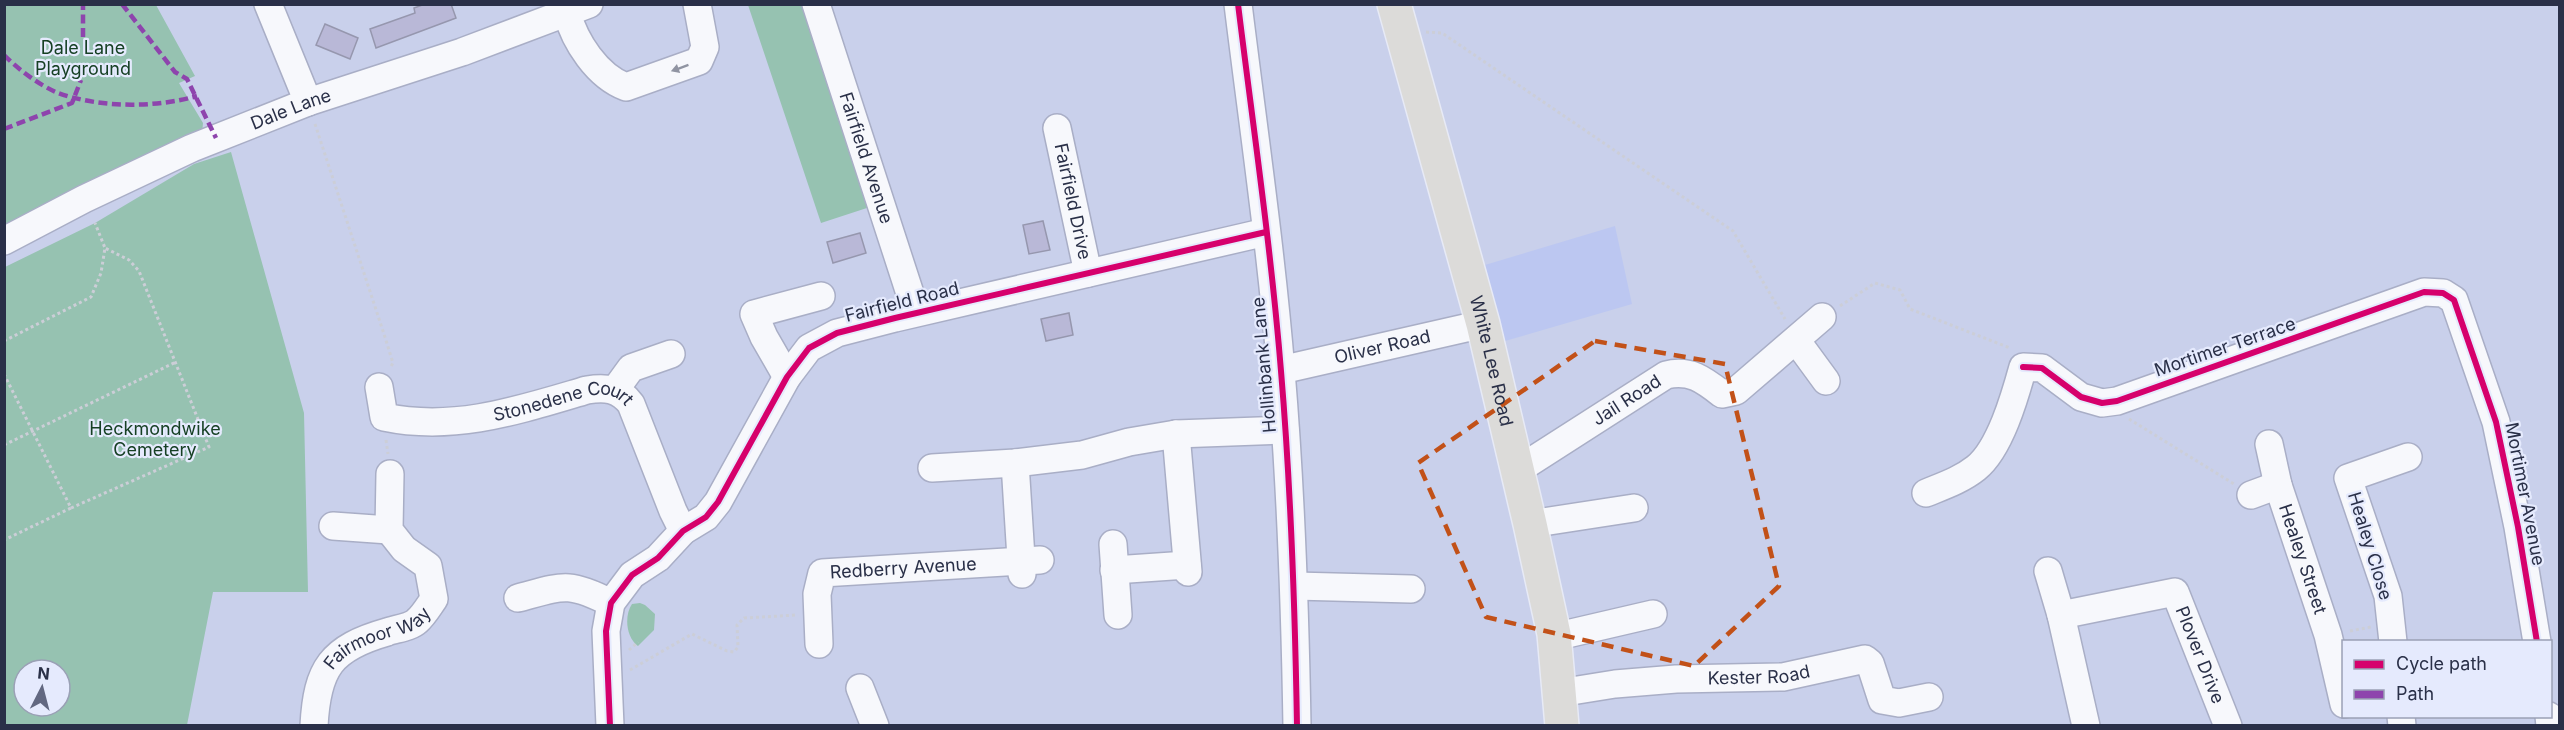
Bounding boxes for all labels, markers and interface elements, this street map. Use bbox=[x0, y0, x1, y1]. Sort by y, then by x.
park label: Dale Lane Playground bbox=[35, 37, 131, 79]
one-way arrow bbox=[671, 64, 689, 74]
street label: Dale Lane bbox=[247, 84, 334, 134]
street label: Fairfield Avenue bbox=[835, 90, 898, 226]
street label: Fairfield Drive bbox=[1051, 141, 1096, 261]
street label: Fairfield Road bbox=[843, 277, 961, 326]
street label: White Lee Road bbox=[1466, 293, 1518, 428]
street label: Hollinbank Lane bbox=[1247, 296, 1280, 434]
street label: Mortimer Terrace bbox=[2152, 313, 2298, 381]
street label: Oliver Road bbox=[1332, 325, 1432, 368]
street label: Jail Road bbox=[1588, 370, 1665, 430]
street label: Stonedene Court bbox=[491, 377, 638, 425]
park label: Heckmondwike Cemetery bbox=[89, 418, 221, 460]
street label: Mortimer Avenue bbox=[2501, 420, 2550, 567]
street label: Healey Close bbox=[2344, 489, 2397, 603]
street label: Healey Street bbox=[2275, 501, 2331, 617]
street label: Redberry Avenue bbox=[829, 553, 977, 583]
street label: Fairmoor Way bbox=[319, 603, 435, 673]
street label: Plover Drive bbox=[2172, 603, 2229, 707]
legend bbox=[2342, 640, 2552, 718]
text: Cycle path bbox=[2396, 653, 2487, 674]
north arrow bbox=[12, 658, 72, 718]
street label: Kester Road bbox=[1707, 660, 1812, 688]
text: N bbox=[36, 662, 51, 684]
text: Path bbox=[2396, 683, 2434, 704]

